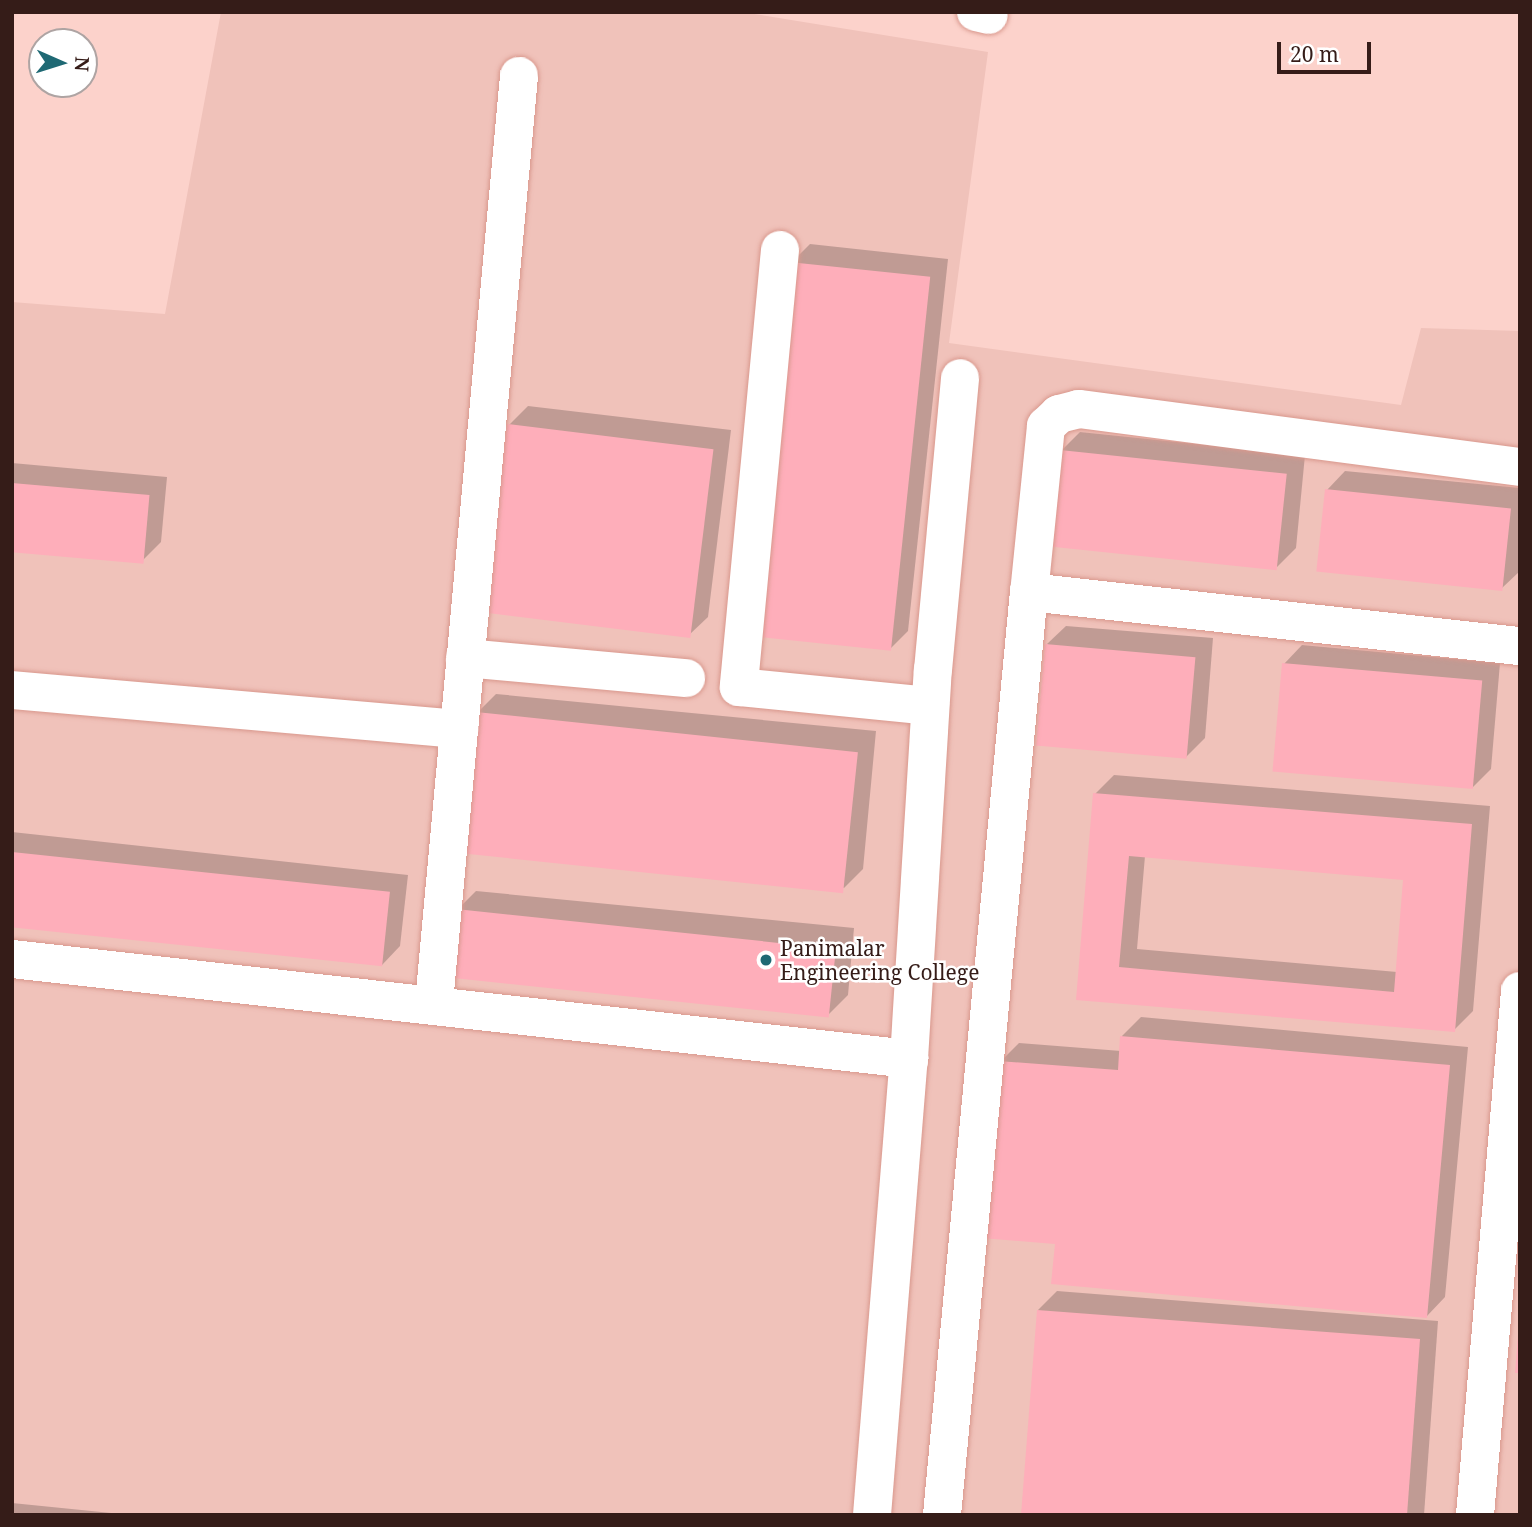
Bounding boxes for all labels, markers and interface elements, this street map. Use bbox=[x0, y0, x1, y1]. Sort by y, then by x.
north arrow bbox=[28, 28, 98, 98]
scale bar bbox=[1280, 28, 1374, 72]
text: 20 m bbox=[1290, 40, 1339, 68]
text: N bbox=[69, 56, 95, 72]
place label: Panimalar Engineering College bbox=[780, 935, 979, 985]
marker: Panimalar Engineering College bbox=[758, 952, 774, 968]

